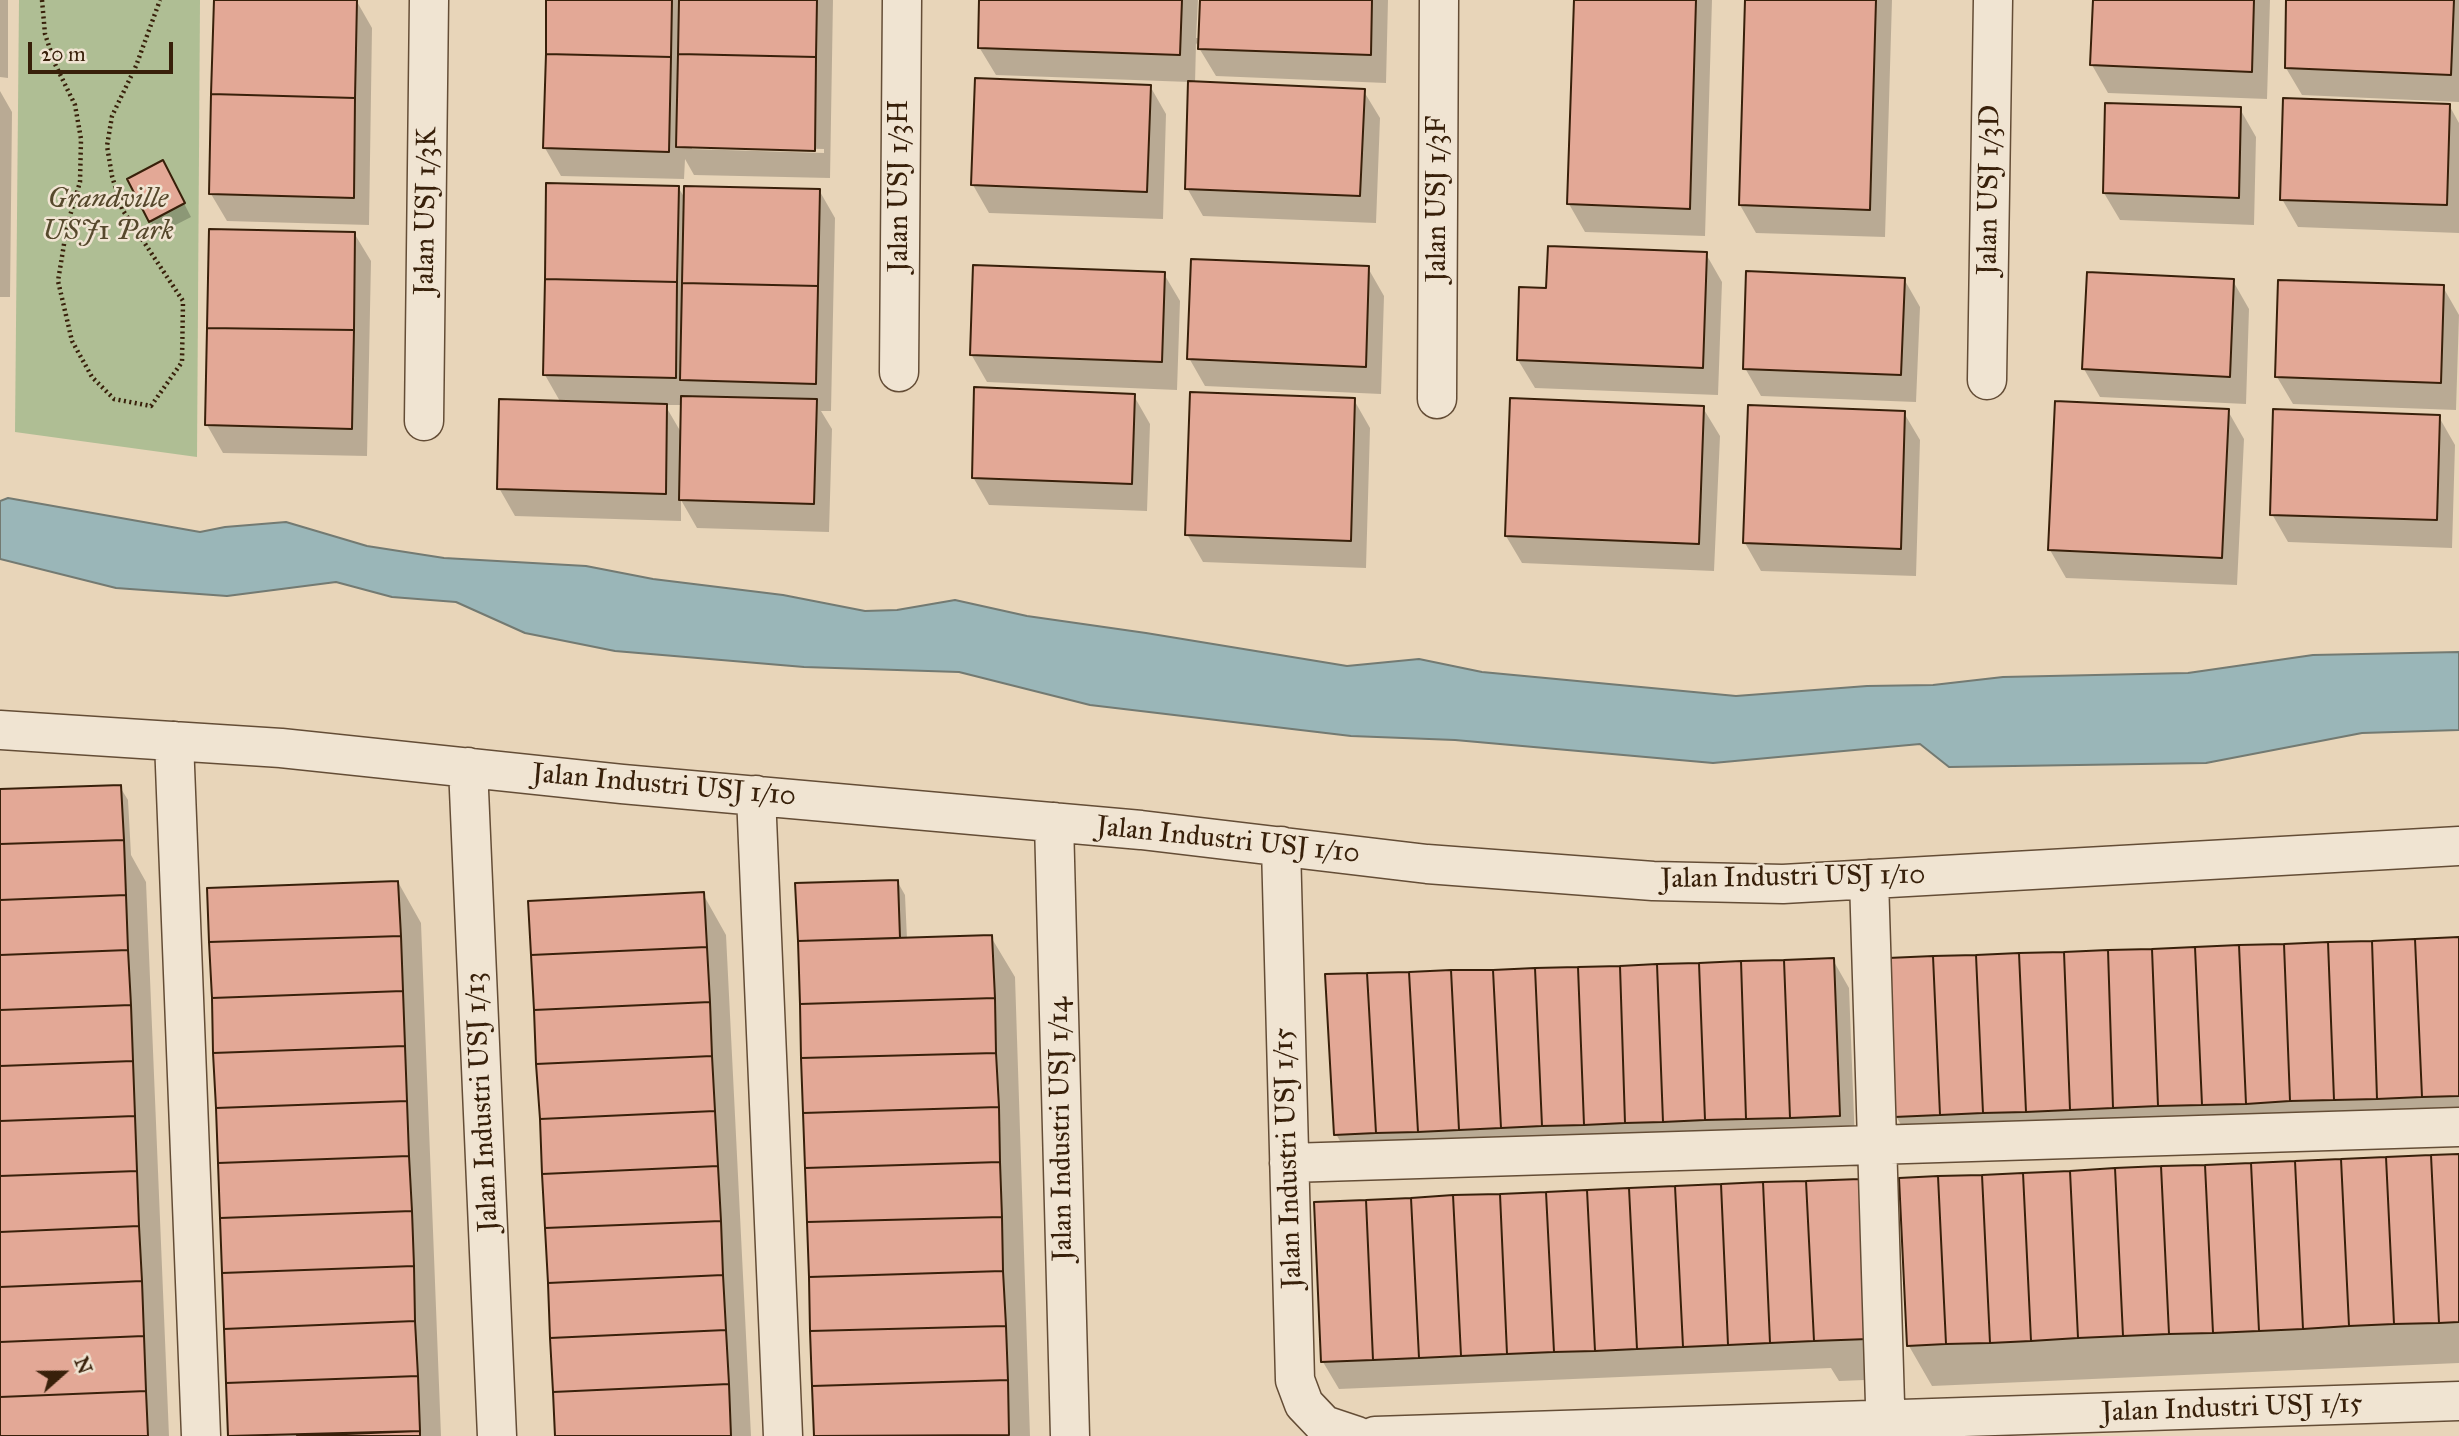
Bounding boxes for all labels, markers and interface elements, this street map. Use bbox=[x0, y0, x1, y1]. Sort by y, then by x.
scale bar bbox=[32, 28, 177, 72]
text: 20 m bbox=[41, 41, 86, 67]
street label: Jalan USJ 1/3H bbox=[883, 100, 917, 272]
street label: Jalan USJ 1/3D bbox=[1972, 105, 2008, 275]
street label: Jalan USJ 1/3F bbox=[1421, 116, 1455, 282]
street label: Jalan USJ 1/3K bbox=[409, 127, 445, 295]
park label: Grandville USJ1 Park bbox=[42, 183, 174, 249]
street label: Jalan Industri USJ 1/10 bbox=[531, 758, 797, 814]
street label: Jalan Industri USJ 1/10 bbox=[1095, 810, 1361, 872]
street label: Jalan Industri USJ 1/10 bbox=[1660, 859, 1926, 897]
street label: Jalan Industri USJ 1/13 bbox=[459, 971, 507, 1233]
street label: Jalan Industri USJ 1/14 bbox=[1043, 997, 1081, 1261]
street label: Jalan Industri USJ 1/15 bbox=[1268, 1027, 1310, 1289]
north arrow bbox=[28, 1338, 98, 1408]
text: N bbox=[69, 1354, 97, 1377]
street label: Jalan Industri USJ 1/15 bbox=[2101, 1388, 2363, 1430]

